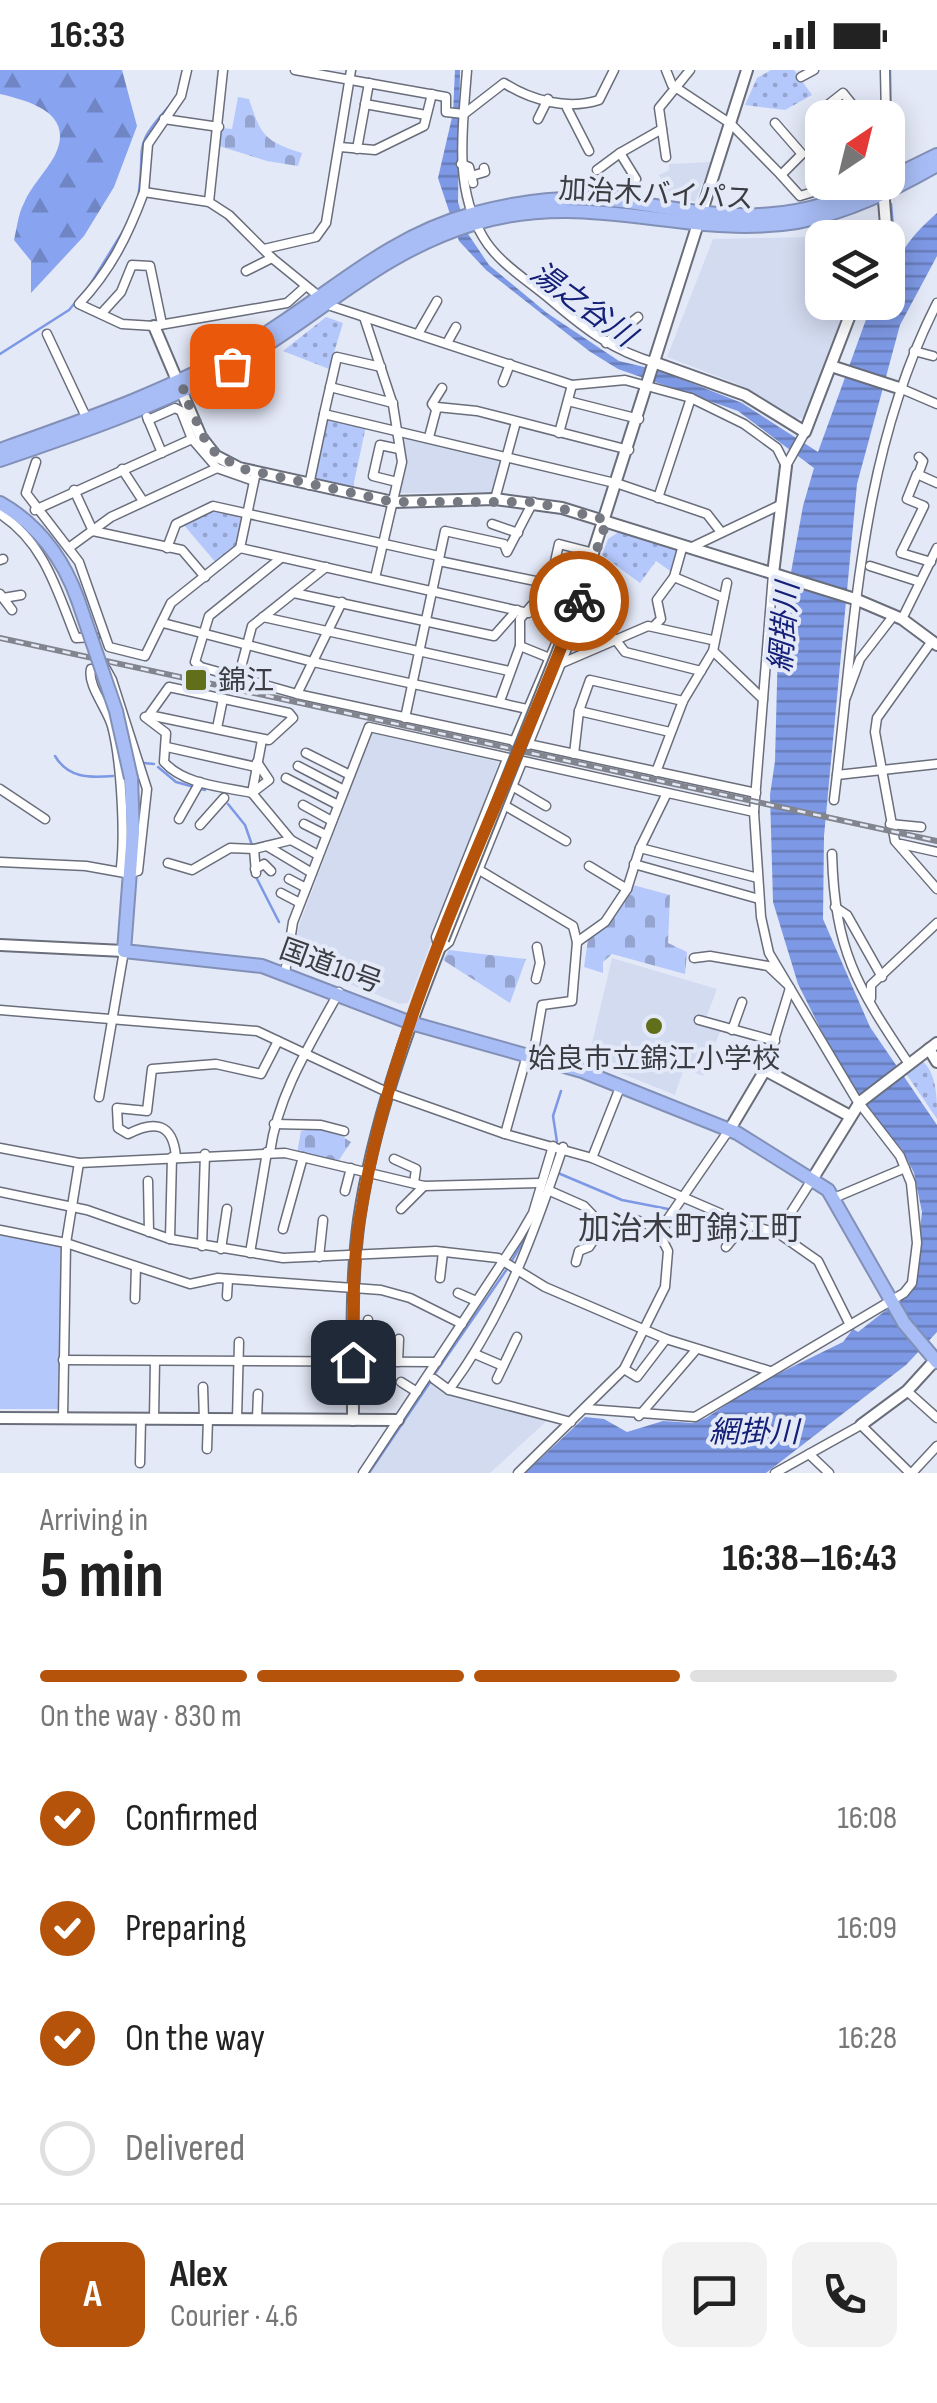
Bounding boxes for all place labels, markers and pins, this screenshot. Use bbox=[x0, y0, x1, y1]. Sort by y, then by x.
pin bbox=[190, 324, 275, 409]
place label: 錦江 bbox=[218, 665, 274, 698]
marker: 錦江 bbox=[183, 667, 209, 693]
marker: 姶良市立錦江小学校 bbox=[643, 1015, 665, 1037]
place label: 姶良市立錦江小学校 bbox=[528, 1043, 780, 1076]
pin bbox=[311, 1320, 396, 1405]

